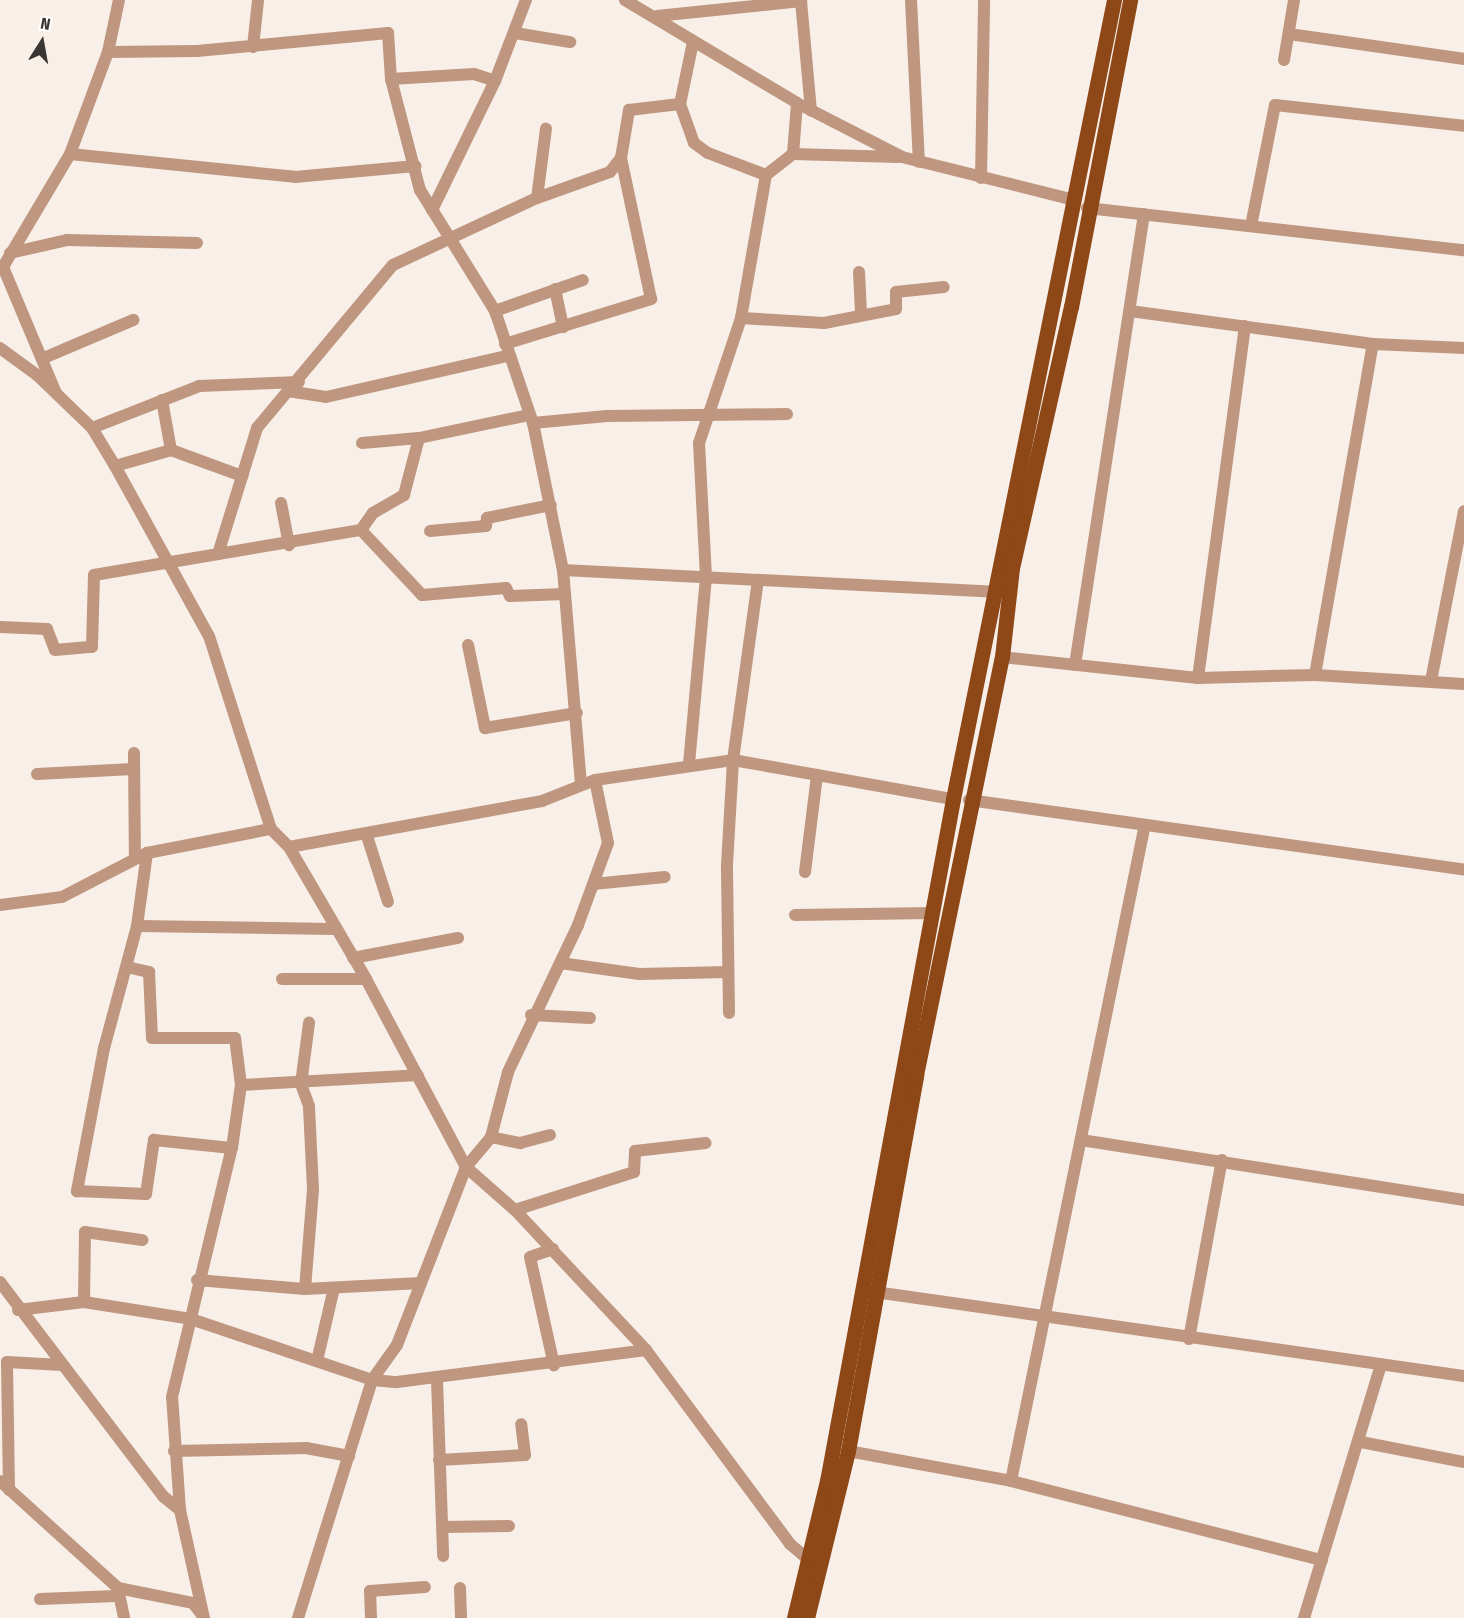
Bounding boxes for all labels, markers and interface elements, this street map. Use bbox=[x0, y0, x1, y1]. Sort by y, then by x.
north arrow bbox=[12, 12, 72, 72]
text: N bbox=[39, 14, 52, 34]

